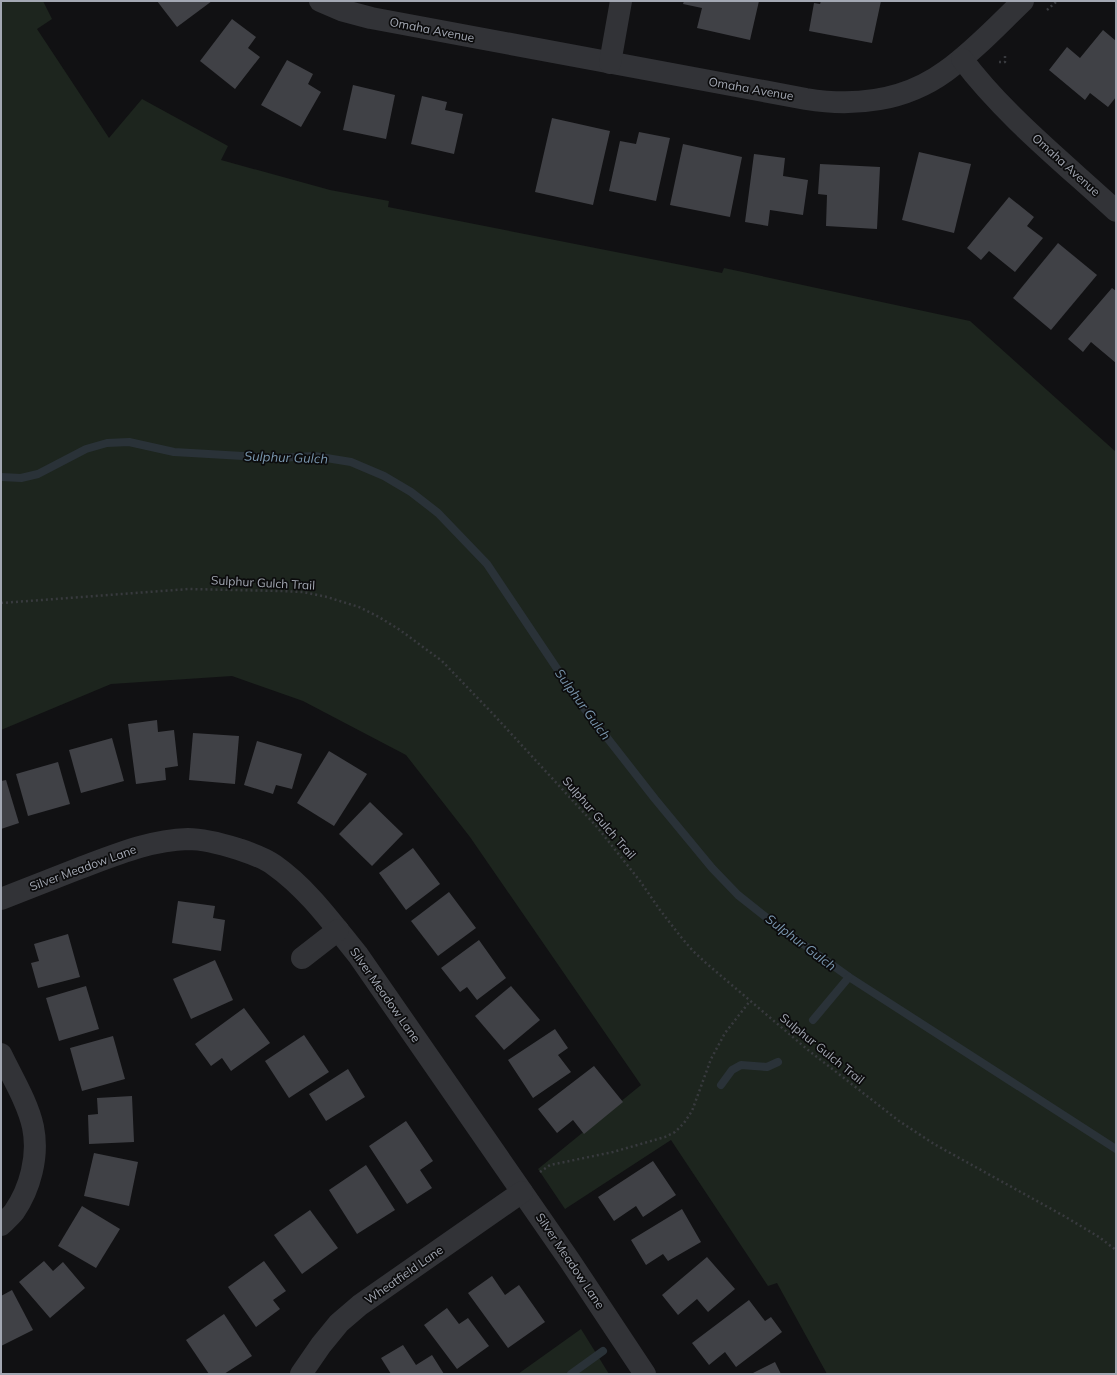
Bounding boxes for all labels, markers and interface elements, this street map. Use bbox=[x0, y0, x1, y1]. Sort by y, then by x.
street label: Omaha Avenue bbox=[388, 14, 476, 45]
street label: Omaha Avenue bbox=[707, 74, 795, 103]
street label: Omaha Avenue bbox=[1029, 130, 1103, 199]
water label: Sulphur Gulch bbox=[244, 448, 328, 466]
street label: Sulphur Gulch Trail bbox=[211, 572, 315, 593]
water label: Sulphur Gulch bbox=[552, 665, 614, 743]
street label: Sulphur Gulch Trail bbox=[560, 773, 639, 862]
street label: Silver Meadow Lane bbox=[27, 841, 138, 894]
water label: Sulphur Gulch bbox=[763, 910, 839, 974]
street label: Silver Meadow Lane bbox=[347, 944, 424, 1045]
street label: Sulphur Gulch Trail bbox=[777, 1010, 867, 1087]
street label: Silver Meadow Lane bbox=[533, 1210, 608, 1311]
street label: Wheatfield Lane bbox=[362, 1242, 446, 1307]

